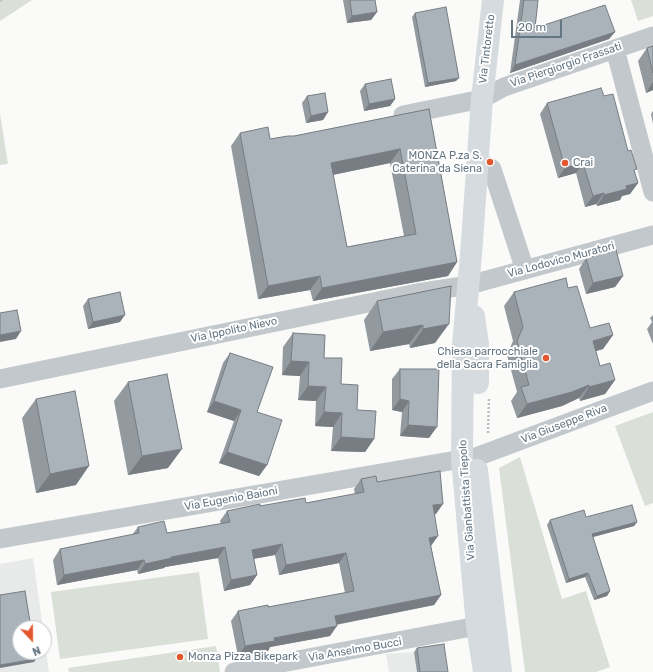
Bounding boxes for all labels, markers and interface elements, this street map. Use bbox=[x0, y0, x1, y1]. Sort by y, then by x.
scale bar bbox=[513, 12, 564, 38]
street label: Via Tintoretto bbox=[476, 13, 498, 85]
text: 20 m bbox=[518, 20, 546, 34]
street label: Via Piergiorgio Frassati bbox=[509, 40, 623, 90]
place label: MONZA P.za S. Caterina da Siena bbox=[392, 149, 482, 175]
place label: Crai bbox=[573, 156, 593, 170]
marker: MONZA P.za S. Caterina da Siena bbox=[485, 157, 495, 167]
marker: Crai bbox=[560, 158, 570, 168]
street label: Via Lodovico Muratori bbox=[506, 239, 616, 281]
street label: Via Ippolito Nievo bbox=[190, 314, 278, 346]
place label: Chiesa parrocchiale della Sacra Famiglia bbox=[437, 345, 538, 371]
marker: Chiesa parrocchiale della Sacra Famiglia bbox=[541, 353, 551, 363]
street label: Via Giuseppe Riva bbox=[519, 402, 609, 446]
street label: Via Gianbattista Tiepolo bbox=[456, 439, 478, 561]
street label: Via Eugenio Baioni bbox=[183, 484, 279, 514]
north arrow bbox=[12, 620, 52, 660]
street label: Via Anselmo Bucci bbox=[307, 635, 403, 665]
text: N bbox=[30, 643, 42, 658]
place label: Monza Pizza Bikepark bbox=[188, 650, 298, 664]
marker: Monza Pizza Bikepark bbox=[175, 652, 185, 662]

